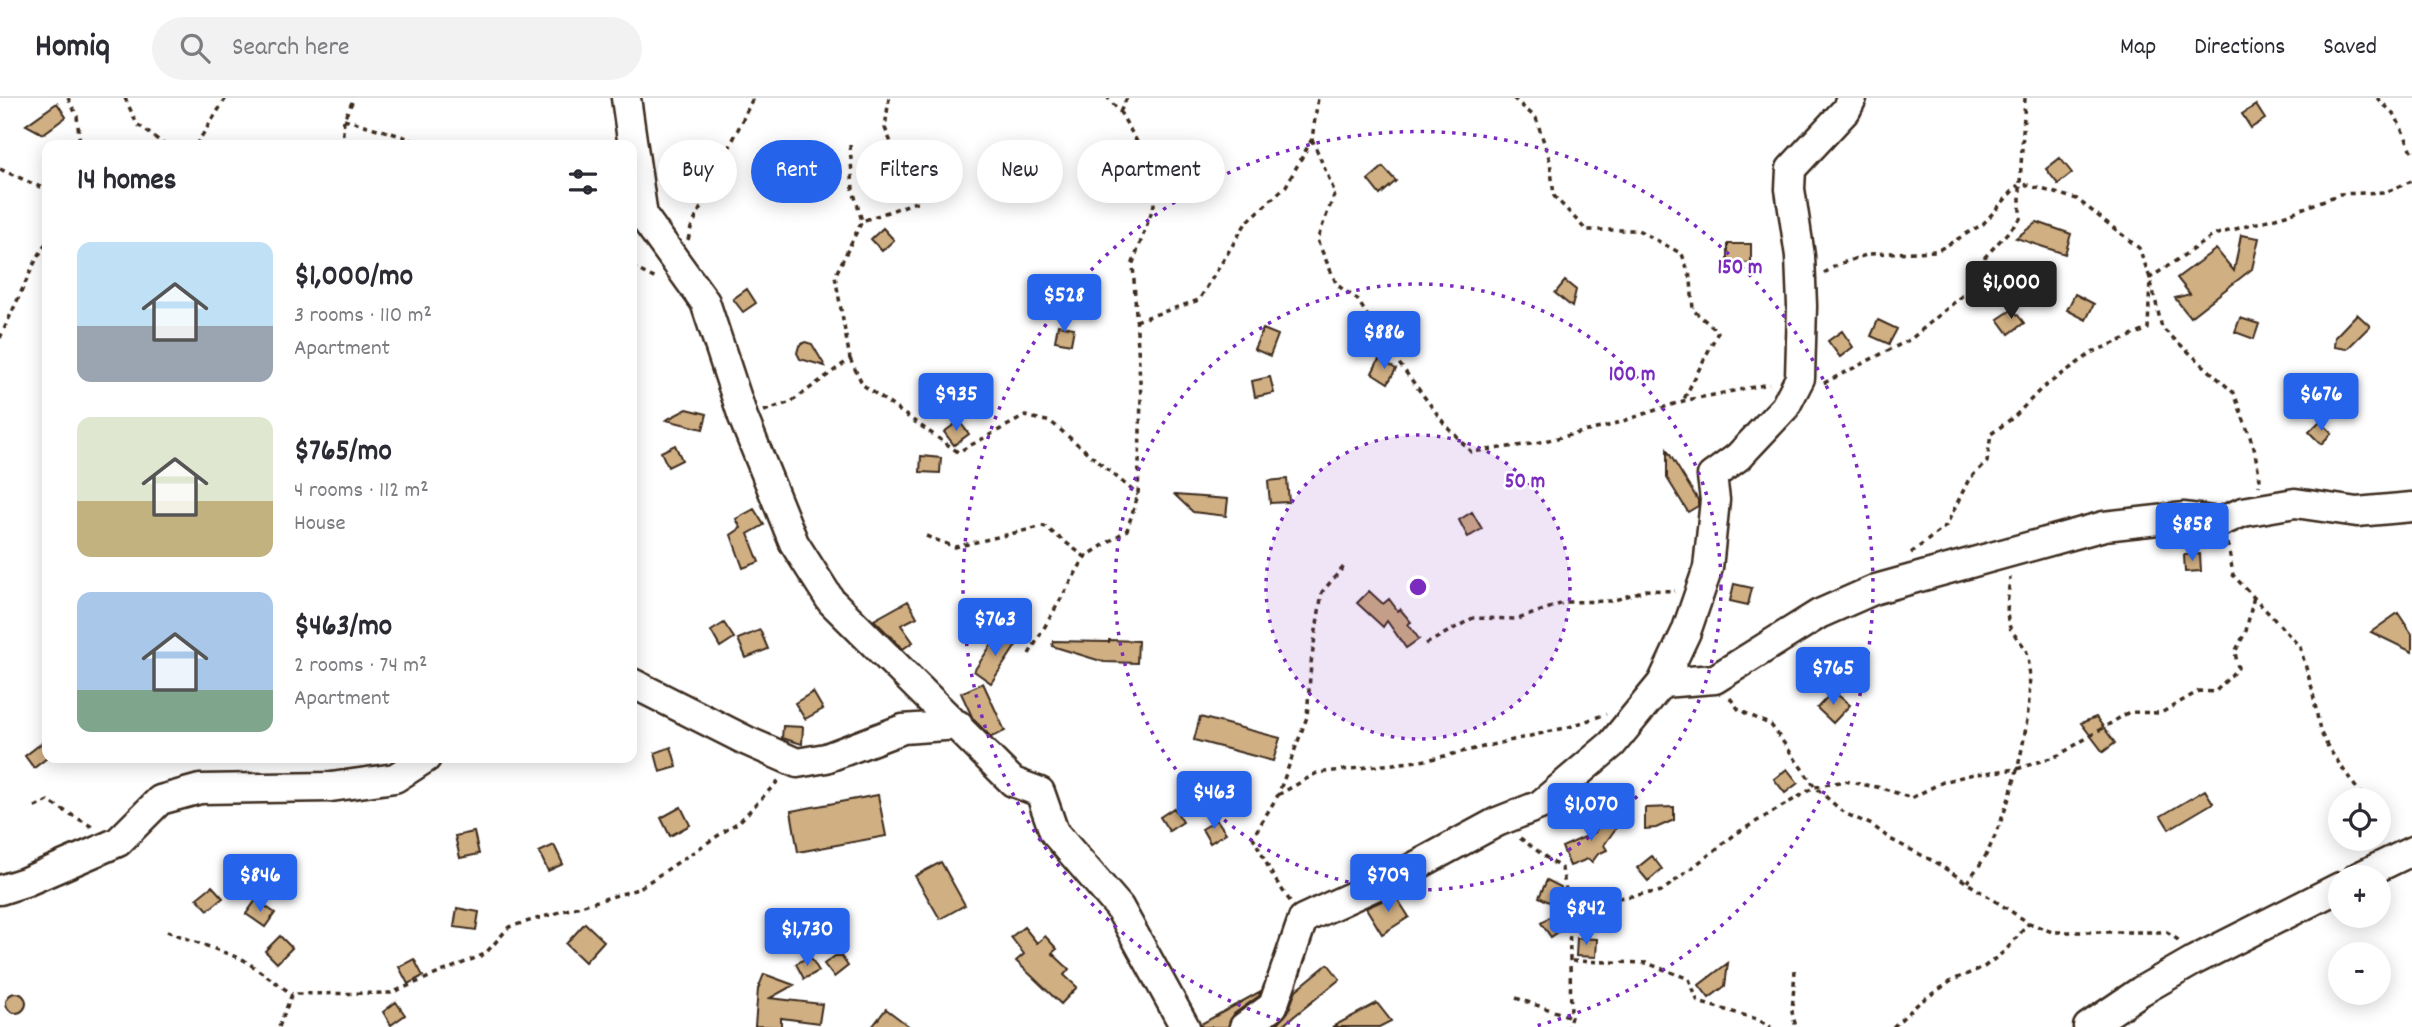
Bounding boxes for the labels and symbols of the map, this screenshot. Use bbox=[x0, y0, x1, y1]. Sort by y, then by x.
text: 150 m bbox=[1717, 254, 1763, 284]
pin: $1,000 bbox=[1954, 262, 2068, 321]
pin: $528 bbox=[1023, 274, 1105, 334]
pin: $886 bbox=[1343, 312, 1425, 371]
text: 100 m bbox=[1609, 361, 1655, 391]
pin: $935 bbox=[915, 374, 997, 433]
pin: $676 bbox=[2280, 374, 2362, 433]
text: 50 m bbox=[1505, 468, 1545, 498]
pin: $858 bbox=[2151, 504, 2233, 563]
centre of rings bbox=[1406, 575, 1430, 599]
pin: $763 bbox=[954, 598, 1036, 658]
pin: $765 bbox=[1792, 648, 1874, 707]
pin: $463 bbox=[1173, 772, 1255, 831]
pin: $1,070 bbox=[1534, 784, 1648, 843]
pin: $846 bbox=[219, 854, 301, 914]
pin: $709 bbox=[1347, 854, 1429, 914]
pin: $842 bbox=[1545, 888, 1627, 947]
pin: $1,730 bbox=[750, 908, 864, 968]

